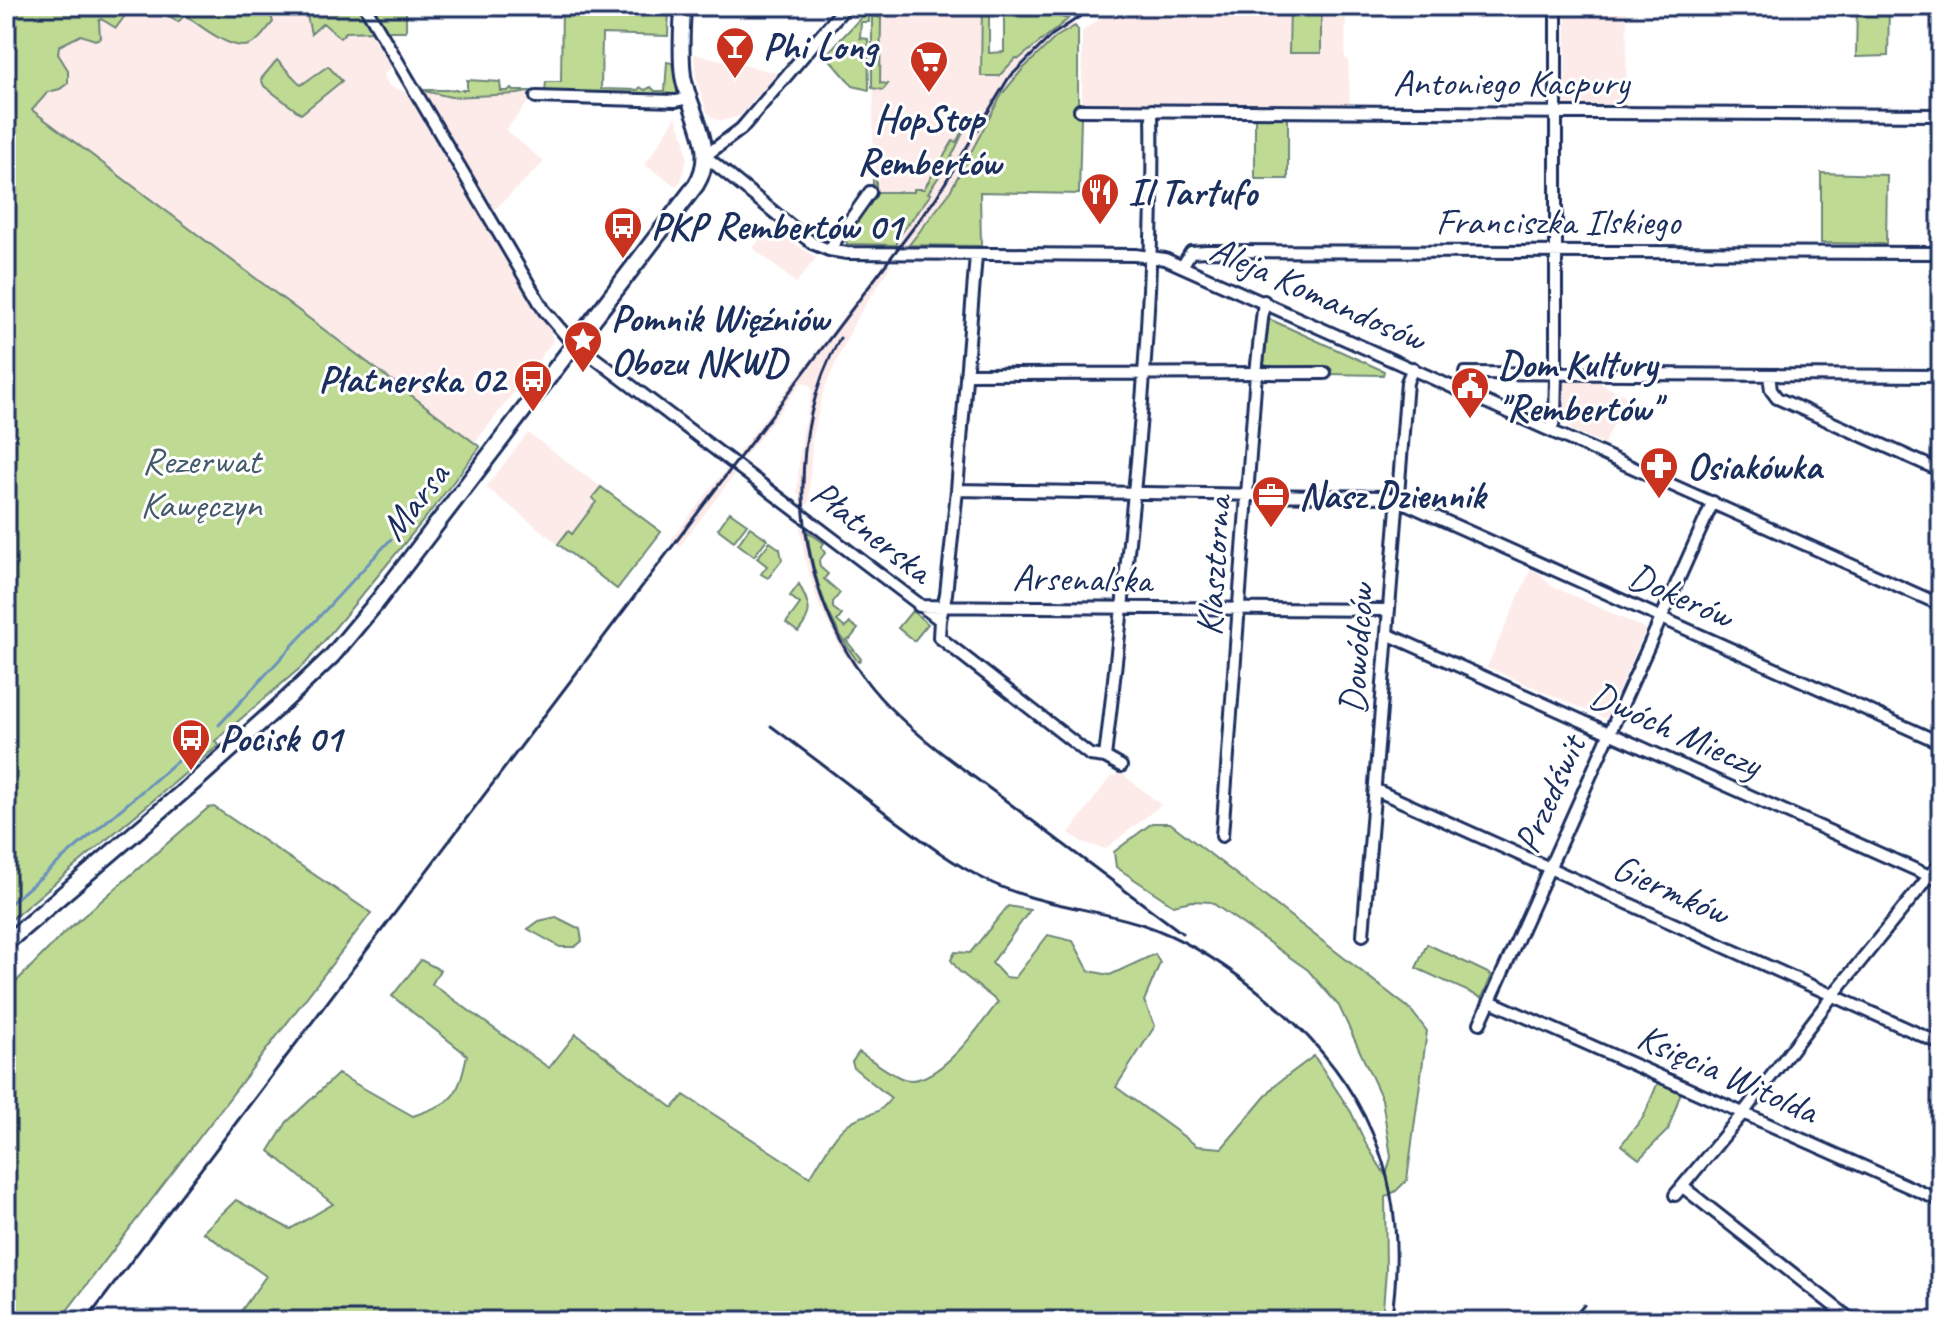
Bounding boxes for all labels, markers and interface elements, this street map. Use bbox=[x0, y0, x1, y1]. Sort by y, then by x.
place label: Phi Long bbox=[763, 23, 880, 70]
bar icon: Phi Long bbox=[714, 25, 756, 80]
supermarket icon: HopStop Rembertów bbox=[908, 39, 950, 94]
street label: Antoniego Kacpury bbox=[1393, 59, 1632, 106]
place label: HopStop Rembertów bbox=[857, 95, 1004, 186]
place label: Il Tartufo bbox=[1128, 169, 1259, 216]
restaurant icon: Il Tartufo bbox=[1079, 171, 1121, 226]
street label: Franciszka Ilskiego bbox=[1436, 198, 1682, 245]
place label: PKP Rembertów 01 bbox=[651, 203, 906, 250]
bus stop icon: PKP Rembertów 01 bbox=[602, 205, 644, 260]
street label: Aleja Komandosów bbox=[1203, 225, 1436, 363]
place label: Pomnik Więźniów Obozu NKWD bbox=[611, 295, 832, 386]
place icon: Pomnik Więźniów Obozu NKWD bbox=[562, 319, 604, 374]
place label: Dom Kultury "Rembertów" bbox=[1498, 341, 1667, 432]
place label: Płatnerska 02 bbox=[318, 356, 509, 403]
bus stop icon: Płatnerska 02 bbox=[512, 358, 554, 413]
public building icon: Dom Kultury "Rembertów" bbox=[1449, 365, 1491, 420]
park label: Rezerwat Kawęczyn bbox=[140, 437, 264, 528]
place label: Osiakówka bbox=[1687, 443, 1824, 490]
pharmacy icon: Osiakówka bbox=[1638, 445, 1680, 500]
street label: Marsa bbox=[369, 451, 461, 550]
street label: Płatnerska bbox=[802, 470, 944, 595]
place label: Nasz Dziennik bbox=[1299, 472, 1489, 519]
office icon: Nasz Dziennik bbox=[1250, 474, 1292, 529]
street label: Klasztorna bbox=[1185, 491, 1242, 637]
street label: Dokerów bbox=[1622, 552, 1743, 640]
street label: Arsenalska bbox=[1012, 554, 1155, 603]
street label: Dowódców bbox=[1329, 579, 1385, 715]
street label: Dwóch Mieczy bbox=[1583, 671, 1771, 789]
place label: Pocisk 01 bbox=[219, 715, 345, 762]
bus stop icon: Pocisk 01 bbox=[170, 717, 212, 772]
street label: Przedświt bbox=[1503, 725, 1597, 860]
street label: Giermków bbox=[1605, 843, 1739, 937]
street label: Księcia Witolda bbox=[1631, 1013, 1828, 1135]

